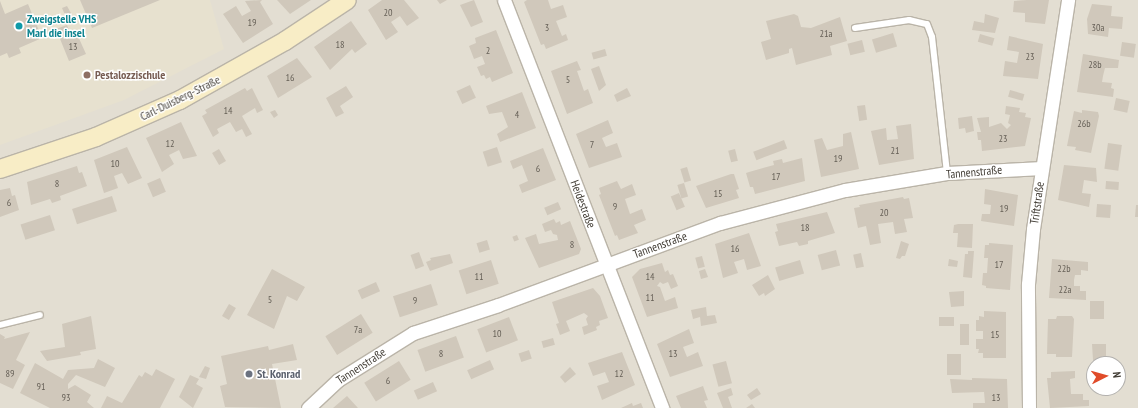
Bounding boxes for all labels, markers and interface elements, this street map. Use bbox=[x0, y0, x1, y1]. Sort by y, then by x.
house number: 20 bbox=[384, 7, 392, 19]
place label: Zweigstelle VHS Marl die insel bbox=[27, 12, 97, 40]
house number: 19 bbox=[248, 17, 256, 29]
marker: Zweigstelle VHS Marl die insel bbox=[14, 21, 24, 31]
house number: 3 bbox=[545, 22, 549, 34]
house number: 30a bbox=[1092, 22, 1104, 34]
house number: 21a bbox=[820, 28, 832, 40]
house number: 18 bbox=[336, 39, 344, 51]
house number: 13 bbox=[69, 41, 77, 53]
house number: 2 bbox=[486, 45, 490, 57]
house number: 23 bbox=[1026, 51, 1034, 63]
house number: 28b bbox=[1088, 59, 1102, 71]
place label: Pestalozzischule bbox=[95, 68, 165, 82]
marker: Pestalozzischule bbox=[82, 70, 92, 80]
street label: Carl-Duisberg-Straße bbox=[138, 72, 222, 124]
house number: 16 bbox=[286, 72, 294, 84]
house number: 5 bbox=[566, 74, 570, 86]
house number: 14 bbox=[224, 105, 232, 117]
house number: 4 bbox=[515, 109, 519, 121]
house number: 26b bbox=[1077, 118, 1091, 130]
house number: 23 bbox=[999, 133, 1007, 145]
house number: 12 bbox=[166, 138, 174, 150]
house number: 7 bbox=[590, 139, 594, 151]
house number: 21 bbox=[891, 145, 899, 157]
house number: 19 bbox=[834, 153, 842, 165]
house number: 10 bbox=[111, 158, 119, 170]
street label: Tannenstraße bbox=[945, 162, 1003, 182]
house number: 6 bbox=[536, 163, 540, 175]
house number: 17 bbox=[772, 171, 780, 183]
house number: 8 bbox=[55, 178, 59, 190]
street label: Heidestraße bbox=[567, 178, 599, 230]
street label: Triftstraße bbox=[1027, 181, 1047, 225]
house number: 15 bbox=[714, 188, 722, 200]
house number: 6 bbox=[7, 197, 11, 209]
house number: 9 bbox=[613, 201, 617, 213]
house number: 19 bbox=[1000, 203, 1008, 215]
house number: 20 bbox=[880, 207, 888, 219]
house number: 18 bbox=[801, 222, 809, 234]
street label: Tannenstraße bbox=[631, 229, 689, 261]
house number: 8 bbox=[570, 239, 574, 251]
house number: 16 bbox=[731, 243, 739, 255]
house number: 17 bbox=[995, 259, 1003, 271]
house number: 22b bbox=[1057, 263, 1071, 275]
house number: 11 bbox=[475, 271, 483, 283]
house number: 14 bbox=[646, 271, 654, 283]
house number: 22a bbox=[1059, 284, 1071, 296]
house number: 11 bbox=[646, 292, 654, 304]
house number: 5 bbox=[268, 294, 272, 306]
house number: 9 bbox=[413, 295, 417, 307]
house number: 7a bbox=[354, 324, 362, 336]
house number: 10 bbox=[493, 328, 501, 340]
house number: 15 bbox=[991, 329, 999, 341]
street label: Tannenstraße bbox=[334, 345, 388, 387]
house number: 8 bbox=[439, 348, 443, 360]
house number: 13 bbox=[669, 348, 677, 360]
north arrow bbox=[1086, 356, 1126, 396]
place label: St. Konrad bbox=[257, 367, 301, 381]
house number: 89 bbox=[6, 368, 14, 380]
house number: 12 bbox=[615, 368, 623, 380]
marker: St. Konrad bbox=[244, 369, 254, 379]
text: N bbox=[1110, 371, 1124, 379]
house number: 6 bbox=[386, 375, 390, 387]
house number: 91 bbox=[37, 381, 45, 393]
house number: 93 bbox=[62, 392, 70, 404]
house number: 13 bbox=[992, 392, 1000, 404]

